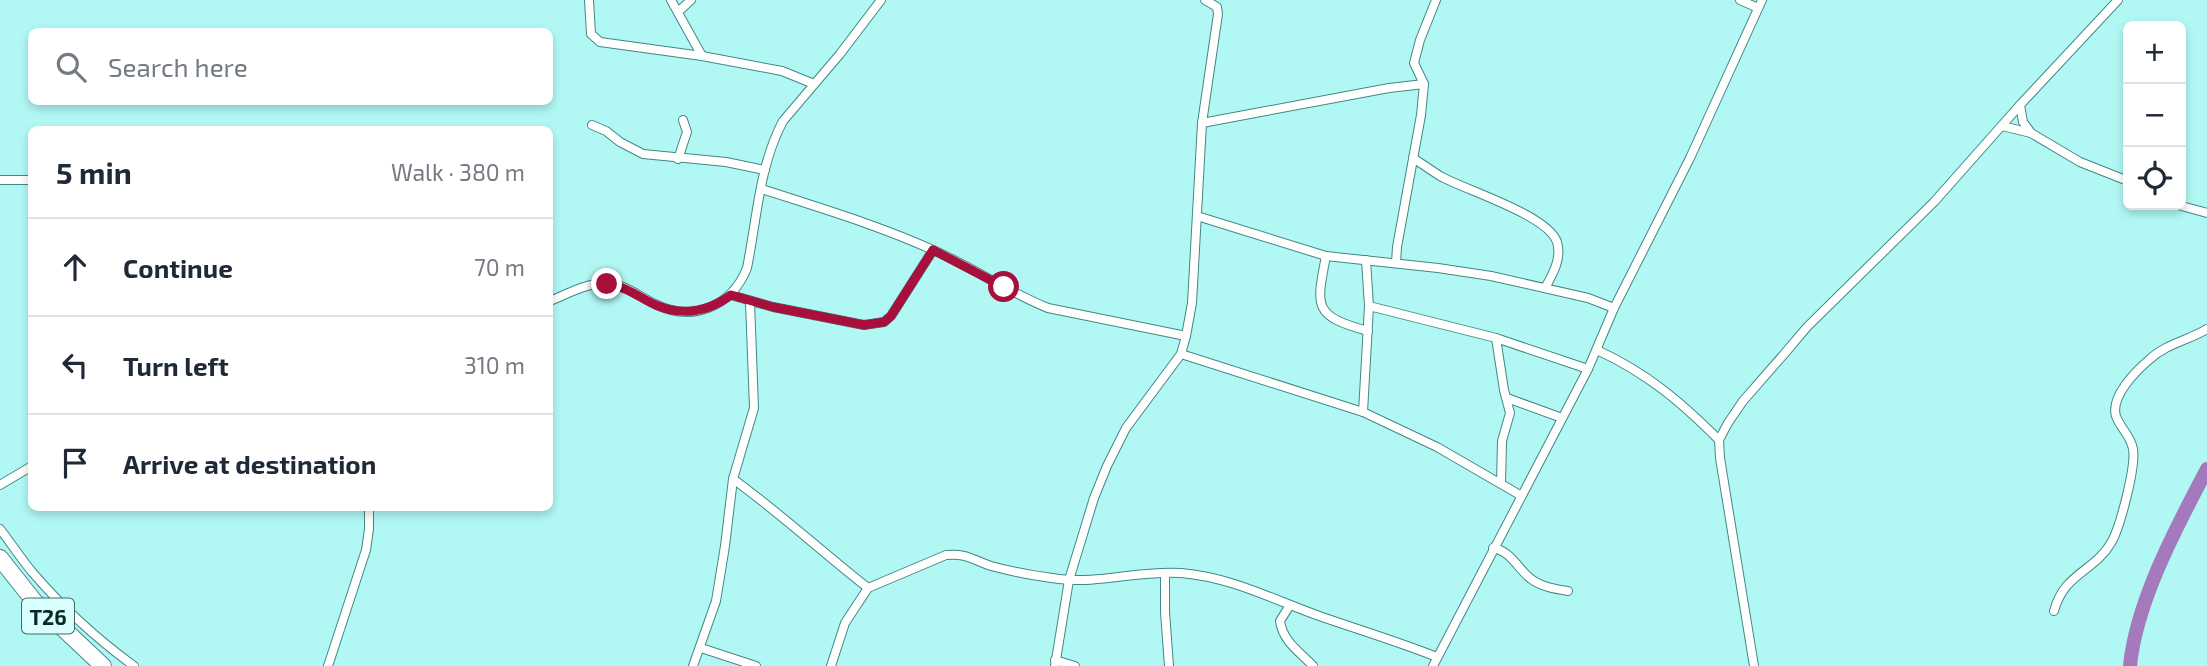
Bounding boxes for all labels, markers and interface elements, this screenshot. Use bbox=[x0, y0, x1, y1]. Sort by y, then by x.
map controls bbox=[2123, 21, 2186, 210]
button: + bbox=[2123, 21, 2186, 84]
search box bbox=[28, 28, 553, 105]
icon: search bbox=[52, 48, 90, 86]
text: Search here bbox=[108, 51, 248, 82]
button: − bbox=[2123, 84, 2186, 147]
button: locate bbox=[2123, 147, 2186, 210]
text: 5 min bbox=[56, 154, 132, 190]
text: Walk · 380 m bbox=[391, 158, 525, 186]
icon: ahead bbox=[56, 248, 94, 286]
text: Continue bbox=[123, 252, 233, 283]
text: 70 m bbox=[474, 253, 525, 281]
route end bbox=[591, 268, 622, 299]
route start bbox=[988, 271, 1019, 302]
icon: left bbox=[56, 346, 94, 384]
text: Turn left bbox=[123, 350, 229, 381]
text: 310 m bbox=[464, 351, 525, 379]
icon: arrive bbox=[56, 444, 94, 482]
text: Arrive at destination bbox=[123, 448, 376, 479]
road number: T26 bbox=[22, 598, 74, 634]

